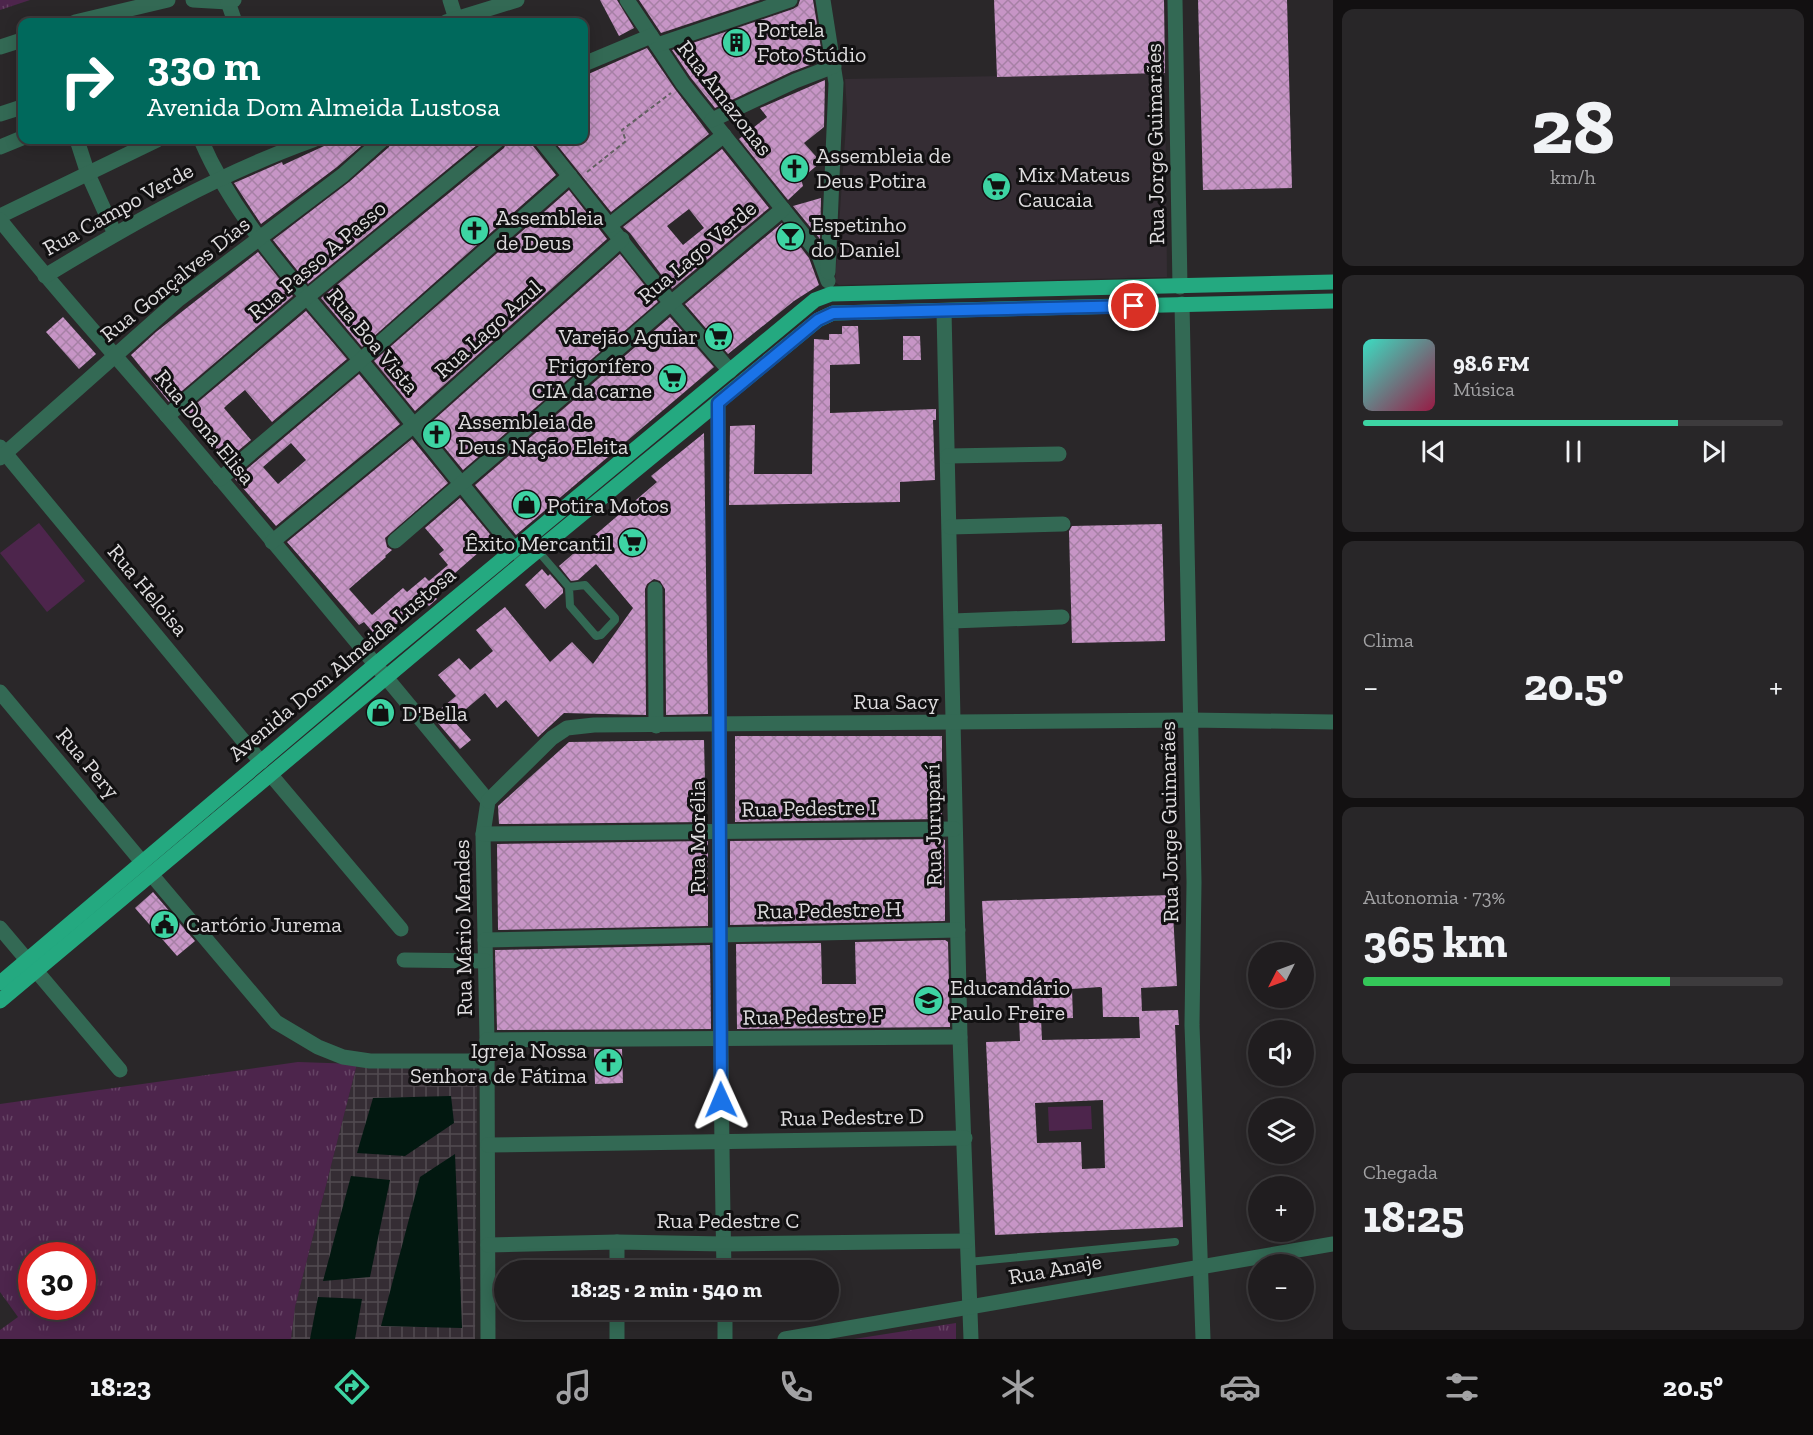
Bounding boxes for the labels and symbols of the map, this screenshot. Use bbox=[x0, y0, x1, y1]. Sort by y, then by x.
place label: Portela Foto Stúdio bbox=[757, 16, 866, 68]
building icon: Portela Foto Stúdio bbox=[720, 26, 752, 58]
street label: Rua Amazonas bbox=[672, 35, 778, 161]
street label: Rua Jorge Guimarães bbox=[1140, 43, 1170, 245]
place label: Assembleia de Deus Potira bbox=[816, 142, 951, 194]
church icon: Assembleia de Deus Potira bbox=[779, 152, 811, 184]
street label: Rua Campo Verde bbox=[38, 157, 198, 261]
place label: Mix Mateus Caucaia bbox=[1018, 161, 1130, 213]
supermarket icon: Mix Mateus Caucaia bbox=[981, 171, 1013, 203]
street label: Rua Passo A Passo bbox=[243, 194, 391, 326]
street label: Rua Lago Verde bbox=[632, 195, 762, 309]
place label: Assembleia de Deus bbox=[496, 204, 604, 256]
street label: Rua Gonçalves Días bbox=[95, 210, 255, 348]
place label: Espetinho do Daniel bbox=[811, 211, 907, 263]
church icon: Assembleia de Deus bbox=[459, 214, 491, 246]
bar icon: Espetinho do Daniel bbox=[774, 221, 806, 253]
street label: Rua Lago Azul bbox=[429, 274, 547, 384]
pin bbox=[1108, 280, 1159, 331]
street label: Rua Boa Vista bbox=[321, 283, 425, 400]
supermarket icon: Varejão Aguiar bbox=[703, 320, 735, 352]
place label: Varejão Aguiar bbox=[558, 323, 698, 350]
place label: Frigorífero CIA da carne bbox=[532, 352, 652, 404]
supermarket icon: Frigorífero CIA da carne bbox=[657, 362, 689, 394]
street label: Rua Dona Elisa bbox=[149, 364, 261, 490]
place label: Assembleia de Deus Nação Eleita bbox=[458, 408, 629, 460]
church icon: Assembleia de Deus Nação Eleita bbox=[421, 418, 453, 450]
shop icon: Potira Motos bbox=[510, 489, 542, 521]
place label: Potira Motos bbox=[547, 492, 669, 519]
supermarket icon: Êxito Mercantil bbox=[617, 527, 649, 559]
place label: Êxito Mercantil bbox=[465, 530, 612, 557]
street label: Rua Heloisa bbox=[102, 539, 194, 642]
street label: Avenida Dom Almeida Lustosa bbox=[223, 561, 461, 767]
street label: Rua Sacy bbox=[853, 688, 939, 715]
shop icon: D'Bella bbox=[365, 697, 397, 729]
place label: D'Bella bbox=[402, 700, 468, 727]
street label: Rua Jorge Guimarães bbox=[1154, 721, 1184, 923]
street label: Rua Pery bbox=[50, 722, 126, 805]
street label: Rua Juruparí bbox=[918, 763, 948, 887]
street label: Rua Morélia bbox=[684, 780, 711, 894]
street label: Rua Pedestre I bbox=[741, 793, 877, 823]
street label: Rua Mário Mendes bbox=[448, 839, 478, 1017]
street label: Rua Pedestre H bbox=[756, 895, 902, 925]
public building icon: Cartório Jurema bbox=[149, 908, 181, 940]
place label: Cartório Jurema bbox=[186, 911, 342, 938]
north arrow bbox=[1248, 942, 1314, 1008]
place label: Educandário Paulo Freire bbox=[950, 974, 1070, 1026]
school or university icon: Educandário Paulo Freire bbox=[913, 984, 945, 1016]
street label: Rua Pedestre F bbox=[742, 1001, 884, 1031]
place label: Igreja Nossa Senhora de Fátima bbox=[410, 1037, 587, 1089]
church icon: Igreja Nossa Senhora de Fátima bbox=[592, 1047, 624, 1079]
position arrow bbox=[689, 1068, 753, 1132]
street label: Rua Pedestre D bbox=[780, 1102, 924, 1132]
street label: Rua Pedestre C bbox=[656, 1207, 800, 1234]
speed limit sign: 30 bbox=[18, 1242, 96, 1320]
street label: Rua Anaje bbox=[1006, 1248, 1104, 1290]

